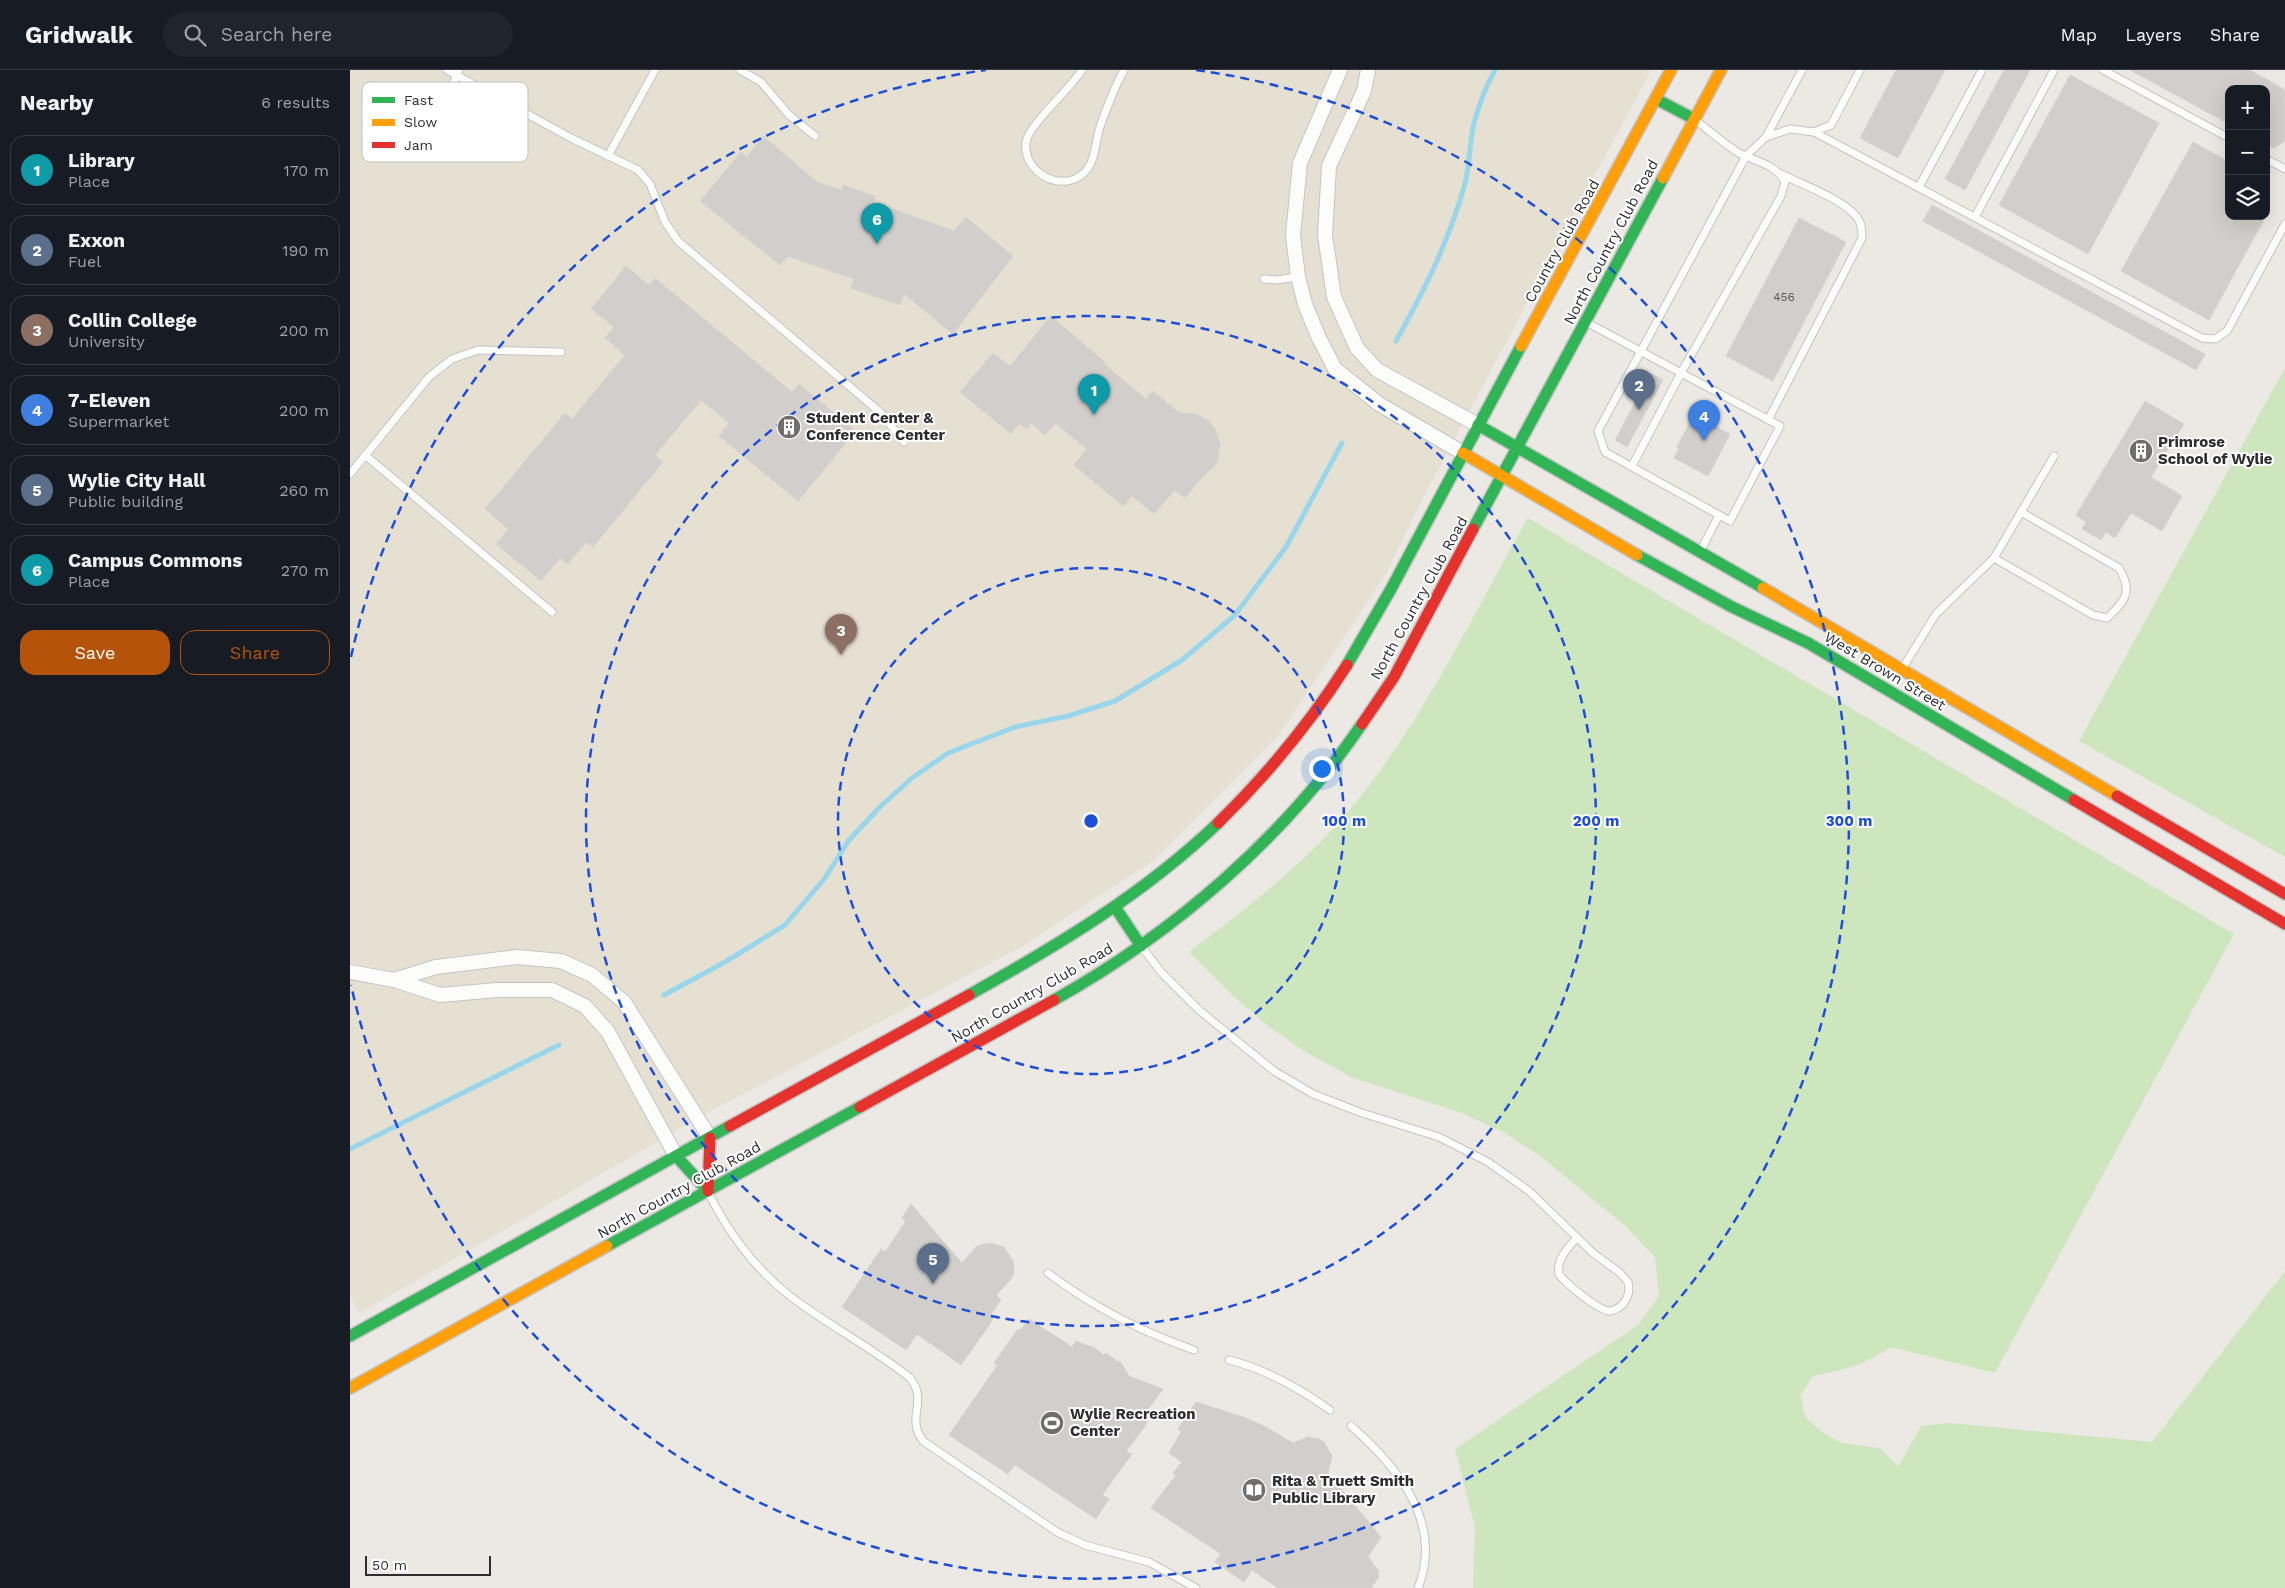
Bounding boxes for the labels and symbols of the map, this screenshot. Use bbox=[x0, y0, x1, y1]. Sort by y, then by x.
legend bbox=[362, 82, 528, 162]
text: Fast bbox=[404, 92, 433, 108]
text: Slow bbox=[404, 114, 437, 130]
text: Jam bbox=[404, 137, 433, 153]
street label: North Country Club Road bbox=[1560, 156, 1662, 328]
street label: Country Club Road bbox=[1521, 176, 1603, 306]
pin: 6 bbox=[861, 203, 893, 244]
house number: 456 bbox=[1773, 290, 1795, 304]
pin: 2 bbox=[1623, 369, 1655, 410]
pin: 1 bbox=[1078, 374, 1110, 415]
pin: 4 bbox=[1688, 400, 1720, 441]
place label: Student Center & Conference Center bbox=[806, 409, 946, 444]
building icon: Student Center & Conference Center bbox=[776, 414, 802, 440]
place label: Primrose School of Wylie bbox=[2158, 433, 2273, 468]
building icon: Primrose School of Wylie bbox=[2128, 438, 2154, 464]
street label: North Country Club Road bbox=[1366, 513, 1472, 683]
pin: 3 bbox=[825, 614, 857, 655]
street label: West Brown Street bbox=[1821, 628, 1950, 715]
your location bbox=[1309, 756, 1335, 782]
centre of rings bbox=[1082, 812, 1100, 830]
text: 100 m bbox=[1322, 812, 1366, 830]
text: 200 m bbox=[1573, 812, 1619, 830]
text: 300 m bbox=[1826, 812, 1872, 830]
street label: North Country Club Road bbox=[948, 939, 1116, 1047]
street label: North Country Club Road bbox=[594, 1137, 764, 1243]
pin: 5 bbox=[917, 1243, 949, 1284]
place label: Wylie Recreation Center bbox=[1070, 1405, 1196, 1440]
sports icon: Wylie Recreation Center bbox=[1039, 1410, 1065, 1436]
place label: Rita & Truett Smith Public Library bbox=[1272, 1472, 1414, 1507]
library icon: Rita & Truett Smith Public Library bbox=[1241, 1477, 1267, 1503]
scale bar bbox=[365, 1553, 491, 1576]

